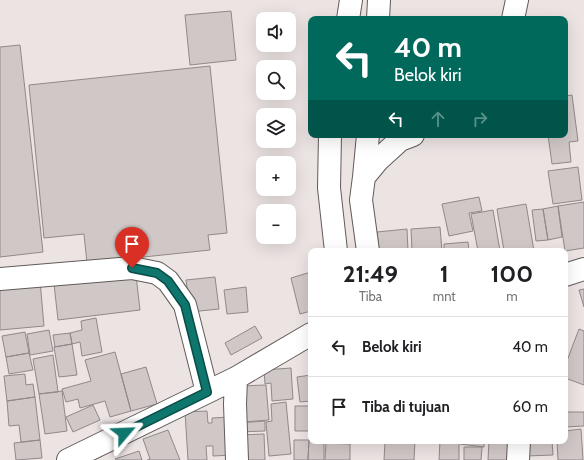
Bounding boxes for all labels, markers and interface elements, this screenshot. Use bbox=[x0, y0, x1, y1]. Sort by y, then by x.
map controls bbox=[256, 12, 296, 244]
button: sound bbox=[256, 12, 296, 52]
text: 40 m bbox=[394, 30, 462, 64]
icon: left bbox=[328, 32, 380, 84]
button: search bbox=[256, 60, 296, 100]
text: Belok kiri bbox=[394, 64, 462, 86]
button: layers bbox=[256, 108, 296, 148]
icon: left bbox=[385, 108, 407, 130]
icon: ahead bbox=[427, 108, 449, 130]
icon: right bbox=[469, 108, 491, 130]
button: + bbox=[256, 156, 296, 196]
button: − bbox=[256, 204, 296, 244]
pin bbox=[115, 227, 149, 268]
icon: arrive bbox=[121, 233, 143, 255]
text: 21:49 bbox=[343, 259, 398, 288]
text: 1 bbox=[440, 259, 449, 288]
text: 100 bbox=[490, 259, 533, 288]
text: Tiba bbox=[359, 288, 382, 304]
text: mnt bbox=[433, 288, 456, 304]
text: m bbox=[506, 288, 518, 304]
icon: left bbox=[328, 336, 350, 358]
text: Belok kiri bbox=[362, 338, 422, 356]
text: 40 m bbox=[512, 338, 548, 356]
icon: arrive bbox=[328, 396, 350, 418]
text: Tiba di tujuan bbox=[362, 398, 450, 416]
text: 60 m bbox=[512, 398, 548, 416]
position arrow bbox=[103, 412, 145, 454]

